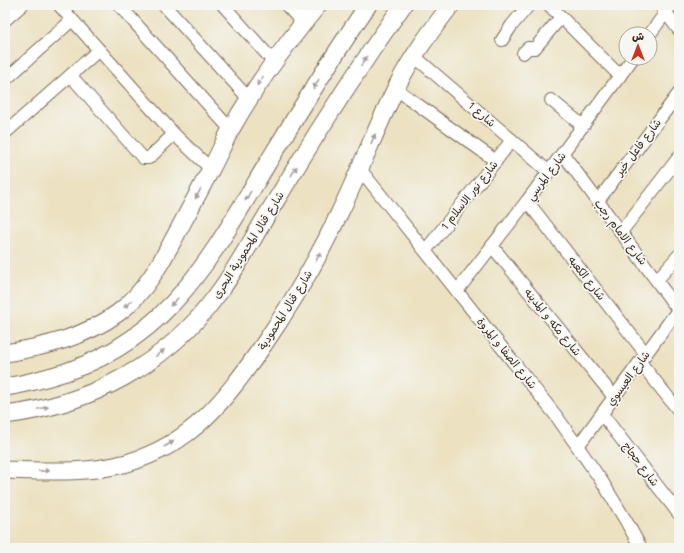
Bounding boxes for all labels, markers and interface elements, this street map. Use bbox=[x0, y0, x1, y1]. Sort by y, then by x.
north arrow bbox=[618, 26, 658, 66]
text: ش bbox=[632, 28, 644, 43]
one-way arrow bbox=[360, 56, 368, 67]
one-way arrow bbox=[256, 75, 264, 86]
one-way arrow bbox=[312, 78, 319, 90]
street label: شارع 1 bbox=[464, 97, 499, 131]
street label: شارع فاعل خير bbox=[611, 115, 666, 180]
one-way arrow bbox=[370, 134, 376, 145]
street label: شارع المرسي bbox=[522, 148, 572, 205]
street label: شارع نور الاسلام 1 bbox=[437, 157, 502, 234]
one-way arrow bbox=[290, 165, 297, 177]
street label: شارع قنال المحمودية البحرى bbox=[208, 188, 288, 302]
one-way arrow bbox=[194, 189, 201, 200]
one-way arrow bbox=[245, 190, 252, 202]
street label: شارع الامام رجب bbox=[590, 196, 651, 269]
one-way arrow bbox=[314, 251, 321, 263]
street label: شارع الكعبه bbox=[564, 253, 609, 304]
street label: شارع قنال المحمودية bbox=[254, 267, 317, 353]
street label: شارع مكه و المدينه bbox=[520, 285, 585, 360]
one-way arrow bbox=[170, 297, 179, 307]
one-way arrow bbox=[123, 299, 133, 308]
street label: شارع الصفا و المروة bbox=[472, 314, 541, 393]
street label: شارع العيسوي bbox=[603, 347, 654, 409]
one-way arrow bbox=[155, 349, 166, 358]
one-way arrow bbox=[37, 405, 50, 411]
street label: شارع حجاج bbox=[618, 438, 663, 490]
one-way arrow bbox=[163, 441, 175, 448]
one-way arrow bbox=[38, 468, 51, 474]

